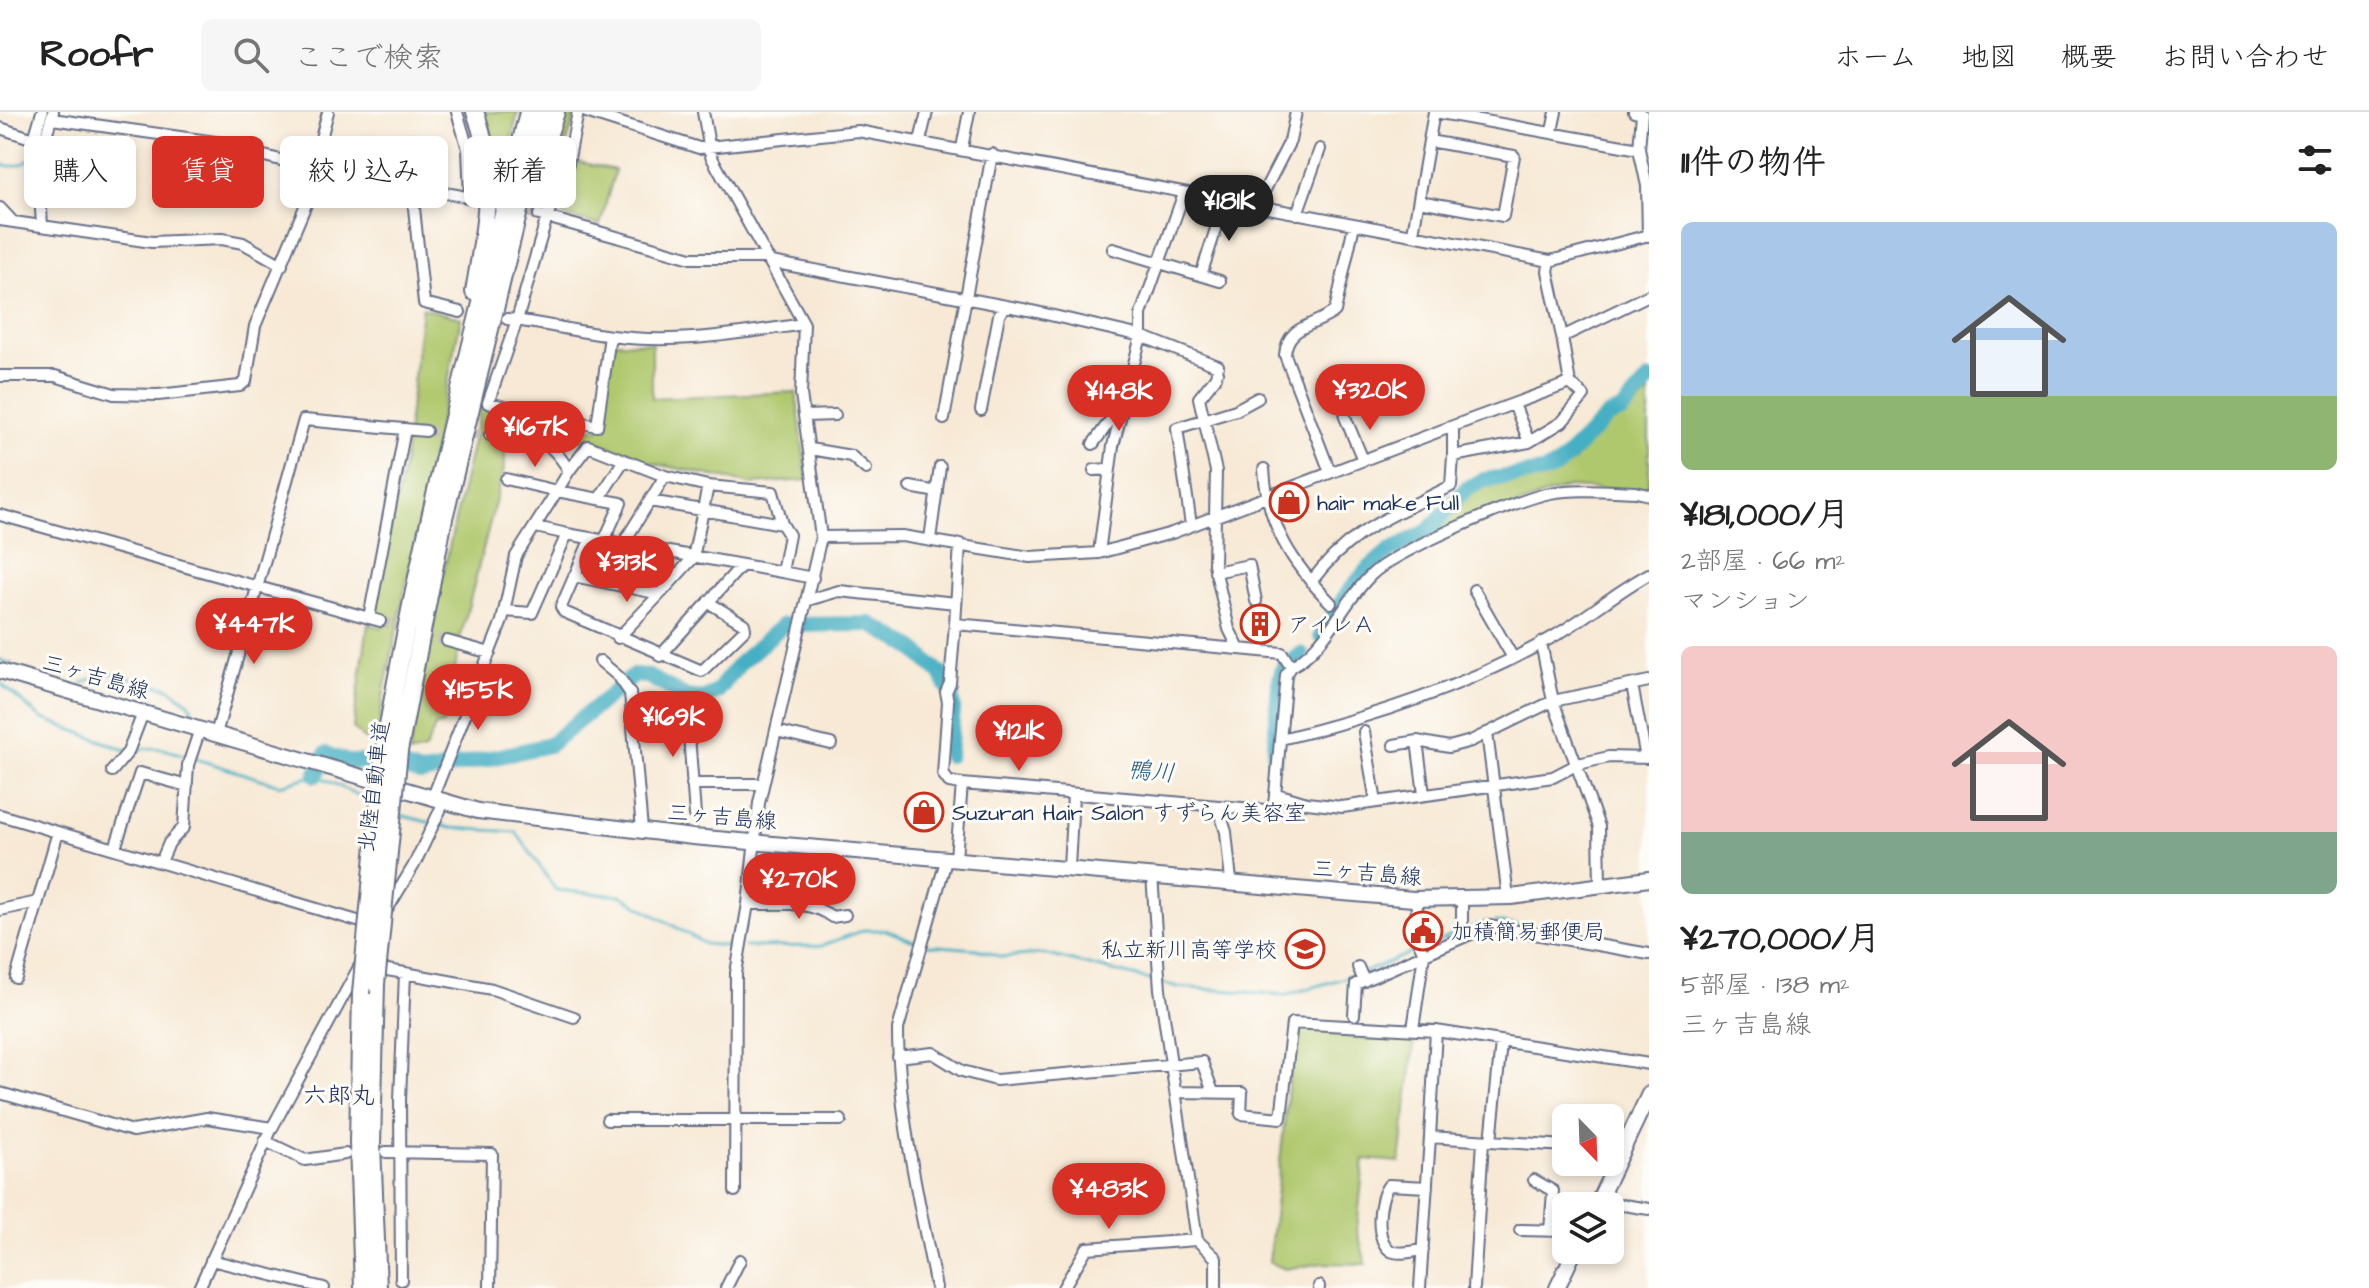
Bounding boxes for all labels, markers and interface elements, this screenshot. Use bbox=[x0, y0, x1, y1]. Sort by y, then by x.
search box bbox=[201, 19, 761, 91]
text: Roofr bbox=[40, 29, 153, 81]
icon: search bbox=[229, 33, 273, 77]
text: ここで検索 bbox=[293, 37, 443, 79]
text: ホーム bbox=[1834, 38, 1917, 77]
text: 地図 bbox=[1961, 38, 2017, 77]
text: 概要 bbox=[2061, 38, 2117, 77]
text: お問い合わせ bbox=[2161, 38, 2329, 77]
chip: 購入 bbox=[24, 136, 136, 208]
chip: 賃貸 bbox=[152, 136, 264, 208]
chip: 絞り込み bbox=[280, 136, 448, 208]
chip: 新着 bbox=[464, 136, 576, 208]
icon: filters bbox=[2293, 138, 2337, 182]
text: 11件の物件 bbox=[1681, 139, 1826, 187]
pin: ¥181K bbox=[1173, 175, 1285, 243]
text: ¥181K bbox=[1202, 183, 1256, 219]
icon: home bbox=[1937, 274, 2081, 418]
pin: ¥320K bbox=[1314, 364, 1426, 432]
pin: ¥148K bbox=[1063, 365, 1175, 433]
text: ¥320K bbox=[1333, 372, 1407, 408]
text: ¥148K bbox=[1085, 373, 1153, 409]
pin: ¥167K bbox=[479, 401, 591, 469]
text: ¥167K bbox=[502, 409, 568, 445]
shop icon: hair make Full bbox=[1268, 481, 1310, 523]
place label: hair make Full bbox=[1317, 488, 1459, 519]
text: ¥181,000/月 bbox=[1681, 491, 1850, 539]
pin: ¥313K bbox=[571, 536, 683, 604]
text: 2部屋 · 66 m² bbox=[1681, 543, 1845, 579]
text: ¥313K bbox=[597, 544, 657, 580]
text: マンション bbox=[1681, 583, 1810, 619]
pin: ¥447K bbox=[198, 598, 310, 666]
building icon: アイレＡ bbox=[1239, 603, 1281, 645]
text: ¥447K bbox=[213, 606, 295, 642]
place label: アイレＡ bbox=[1288, 610, 1375, 641]
street label: 三ヶ吉島線 bbox=[38, 647, 153, 708]
pin: ¥155K bbox=[422, 664, 534, 732]
text: ¥155K bbox=[443, 672, 513, 708]
pin: ¥169K bbox=[617, 691, 729, 759]
icon: home bbox=[1937, 698, 2081, 842]
text: ¥169K bbox=[641, 699, 705, 735]
pin: ¥121K bbox=[963, 705, 1075, 773]
text: ¥121K bbox=[993, 713, 1045, 749]
street label: 北陸自動車道 bbox=[351, 719, 398, 854]
water label: 鴨川 bbox=[1126, 753, 1176, 791]
shop icon: Suzuran Hair Salon すずらん美容室 bbox=[903, 791, 945, 833]
street label: 三ヶ吉島線 bbox=[666, 797, 778, 838]
place label: Suzuran Hair Salon すずらん美容室 bbox=[952, 798, 1306, 829]
pin: ¥270K bbox=[743, 853, 855, 921]
street label: 三ヶ吉島線 bbox=[1311, 853, 1423, 894]
text: ¥270K bbox=[761, 861, 837, 897]
public building icon: 加積簡易郵便局 bbox=[1402, 910, 1444, 952]
text: ¥270,000/月 bbox=[1681, 915, 1881, 963]
place label: 加積簡易郵便局 bbox=[1451, 917, 1605, 948]
school or university icon: 私立新川高等学校 bbox=[1284, 928, 1326, 970]
place label: 私立新川高等学校 bbox=[1101, 935, 1277, 966]
text: 5部屋 · 138 m² bbox=[1681, 967, 1850, 1003]
text: 三ヶ吉島線 bbox=[1681, 1007, 1811, 1043]
district label: 六郎丸 bbox=[303, 1079, 375, 1113]
north arrow bbox=[1552, 1104, 1624, 1176]
map controls bbox=[1552, 1104, 1624, 1264]
pin: ¥483K bbox=[1053, 1163, 1165, 1231]
text: ¥483K bbox=[1070, 1171, 1148, 1207]
button: layers bbox=[1552, 1192, 1624, 1264]

